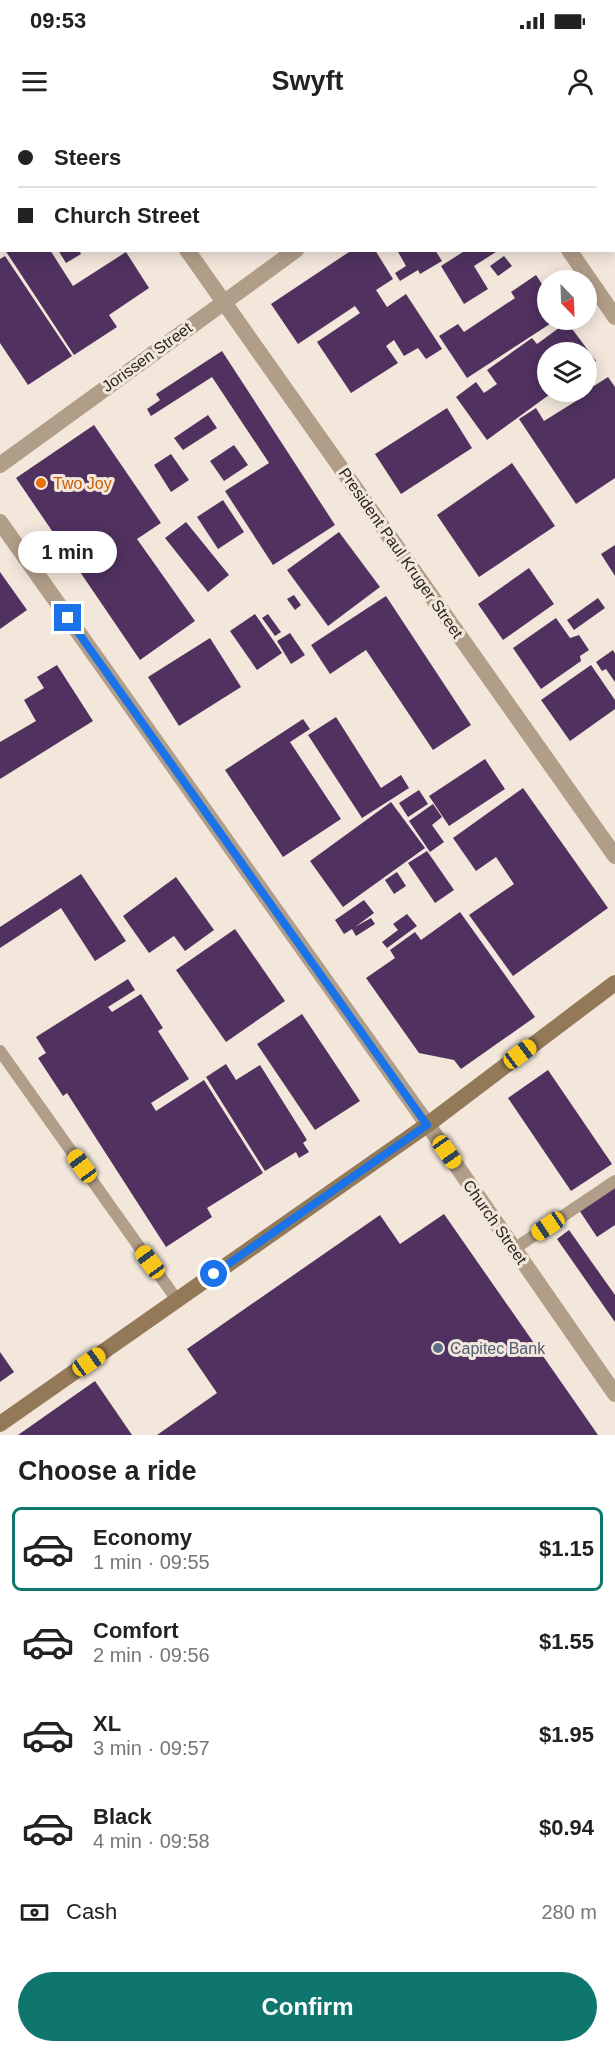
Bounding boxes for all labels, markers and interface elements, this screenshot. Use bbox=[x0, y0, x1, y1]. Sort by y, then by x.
text: 09:53 bbox=[30, 8, 86, 33]
icon: menu bbox=[18, 65, 51, 98]
icon: person bbox=[564, 65, 597, 98]
text: Swyft bbox=[271, 66, 344, 96]
text: Steers bbox=[54, 145, 121, 170]
text: Church Street bbox=[54, 203, 199, 228]
north arrow bbox=[537, 270, 597, 330]
map controls bbox=[537, 270, 597, 402]
street label: Jorissen Street bbox=[99, 318, 196, 395]
button: layers bbox=[537, 342, 597, 402]
street label: President Paul Kruger Street bbox=[336, 465, 467, 642]
place label: Two Joy bbox=[53, 475, 112, 492]
marker: Two Joy bbox=[34, 476, 48, 490]
callout: 1 min bbox=[19, 531, 118, 573]
text: 1 min bbox=[41, 541, 94, 563]
route end bbox=[54, 604, 81, 631]
car bbox=[500, 1036, 540, 1072]
car bbox=[429, 1132, 465, 1172]
car bbox=[64, 1146, 100, 1186]
street label: Church Street bbox=[460, 1177, 531, 1268]
car bbox=[528, 1208, 568, 1244]
car bbox=[132, 1242, 168, 1282]
route start bbox=[200, 1260, 227, 1287]
place label: Capitec Bank bbox=[450, 1340, 546, 1357]
marker: Capitec Bank bbox=[431, 1341, 445, 1355]
car bbox=[69, 1344, 109, 1380]
text: Choose a ride bbox=[18, 1456, 197, 1486]
icon: car bbox=[21, 1522, 75, 1576]
text: Economy bbox=[93, 1525, 192, 1550]
text: $1.15 bbox=[539, 1536, 594, 1561]
text: 1 min · 09:55 bbox=[93, 1551, 210, 1573]
icon: car bbox=[21, 1615, 75, 1669]
text: Comfort bbox=[93, 1618, 179, 1643]
text: $1.55 bbox=[539, 1629, 594, 1654]
text: 2 min · 09:56 bbox=[93, 1644, 210, 1666]
icon: car bbox=[21, 1708, 75, 1762]
text: XL bbox=[93, 1711, 121, 1736]
text: $1.95 bbox=[539, 1722, 594, 1747]
text: 3 min · 09:57 bbox=[93, 1737, 210, 1759]
icon: car bbox=[21, 1801, 75, 1855]
text: Black bbox=[93, 1804, 152, 1829]
text: $0.94 bbox=[539, 1815, 594, 1840]
text: 4 min · 09:58 bbox=[93, 1830, 210, 1852]
icon: cash bbox=[18, 1896, 51, 1929]
text: Cash bbox=[66, 1899, 117, 1924]
text: 280 m bbox=[541, 1901, 597, 1923]
button: Confirm bbox=[18, 1972, 597, 2041]

